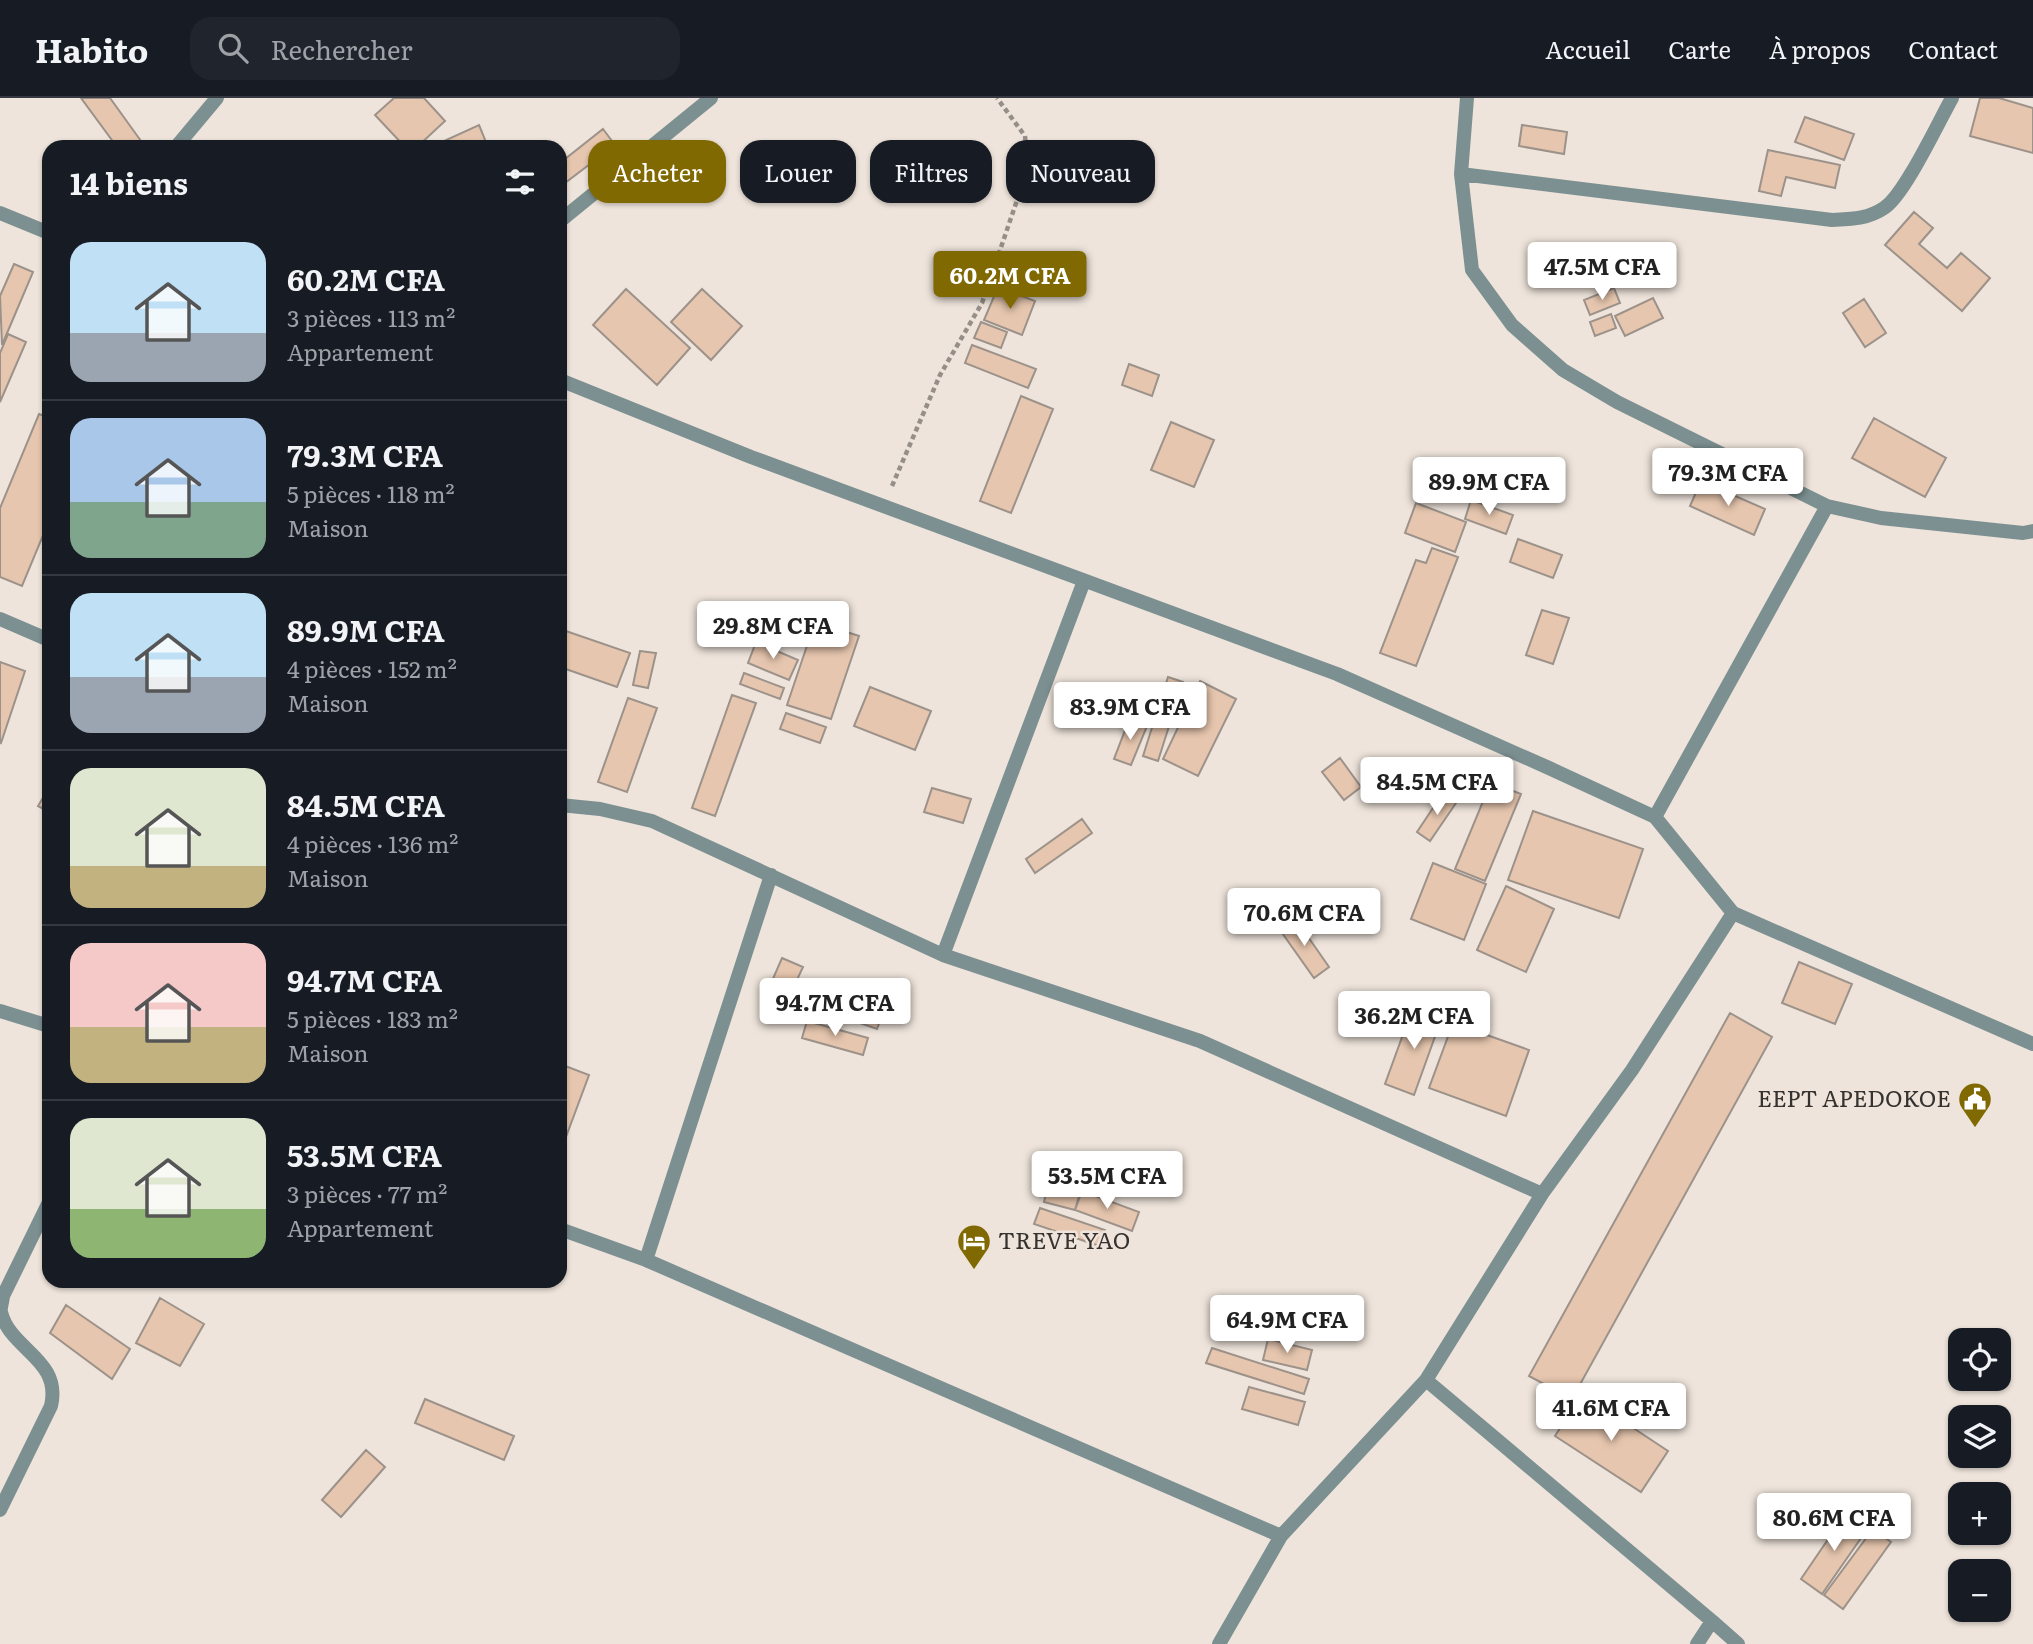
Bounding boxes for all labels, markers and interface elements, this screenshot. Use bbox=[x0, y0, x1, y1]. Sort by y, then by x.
search box bbox=[190, 17, 680, 80]
text: Habito bbox=[35, 24, 148, 73]
icon: search bbox=[214, 29, 252, 67]
text: Rechercher bbox=[270, 29, 413, 68]
text: Accueil bbox=[1545, 31, 1630, 66]
text: Carte bbox=[1668, 31, 1731, 66]
text: À propos bbox=[1769, 31, 1870, 66]
text: Contact bbox=[1908, 31, 1998, 66]
chip: Acheter bbox=[588, 140, 726, 203]
chip: Louer bbox=[740, 140, 856, 203]
chip: Filtres bbox=[870, 140, 992, 203]
chip: Nouveau bbox=[1006, 140, 1155, 203]
text: 14 biens bbox=[70, 160, 188, 204]
icon: filters bbox=[501, 163, 539, 201]
pin: 47.5M CFA bbox=[1522, 242, 1682, 302]
text: 47.5M CFA bbox=[1544, 248, 1660, 282]
pin: 60.2M CFA bbox=[930, 252, 1090, 311]
text: 60.2M CFA bbox=[287, 256, 445, 300]
text: 60.2M CFA bbox=[949, 257, 1071, 291]
icon: home bbox=[126, 270, 210, 354]
text: 3 pièces · 113 m² bbox=[287, 300, 455, 334]
text: Appartement bbox=[287, 334, 433, 368]
text: 79.3M CFA bbox=[287, 432, 443, 476]
icon: home bbox=[126, 446, 210, 530]
pin: 79.3M CFA bbox=[1648, 448, 1808, 508]
text: 79.3M CFA bbox=[1668, 454, 1788, 488]
pin: 89.9M CFA bbox=[1409, 458, 1569, 517]
text: 89.9M CFA bbox=[1429, 463, 1549, 497]
text: 5 pièces · 118 m² bbox=[287, 476, 455, 510]
text: Maison bbox=[287, 510, 369, 544]
pin: 29.8M CFA bbox=[693, 602, 853, 661]
text: 89.9M CFA bbox=[287, 607, 445, 651]
text: 29.8M CFA bbox=[713, 607, 833, 641]
icon: home bbox=[126, 621, 210, 705]
text: 4 pièces · 152 m² bbox=[287, 651, 457, 685]
pin: 83.9M CFA bbox=[1050, 682, 1210, 742]
text: Maison bbox=[287, 685, 369, 719]
text: 83.9M CFA bbox=[1070, 688, 1190, 722]
pin: 84.5M CFA bbox=[1357, 758, 1517, 817]
text: 84.5M CFA bbox=[1376, 763, 1498, 797]
text: 84.5M CFA bbox=[287, 782, 445, 826]
icon: home bbox=[126, 796, 210, 880]
text: 4 pièces · 136 m² bbox=[287, 826, 459, 860]
text: Maison bbox=[287, 860, 369, 894]
pin: 70.6M CFA bbox=[1224, 888, 1384, 948]
text: 70.6M CFA bbox=[1243, 894, 1365, 928]
text: 94.7M CFA bbox=[287, 957, 442, 1001]
icon: home bbox=[126, 971, 210, 1055]
pin: 94.7M CFA bbox=[755, 978, 915, 1038]
text: 94.7M CFA bbox=[776, 984, 894, 1018]
pin: 36.2M CFA bbox=[1334, 992, 1494, 1051]
text: 36.2M CFA bbox=[1354, 997, 1474, 1031]
text: 5 pièces · 183 m² bbox=[287, 1001, 458, 1035]
text: Maison bbox=[287, 1035, 369, 1069]
place label: EEPT APEDOKOE bbox=[1757, 1080, 1951, 1114]
public building icon: EEPT APEDOKOE bbox=[1956, 1080, 1994, 1129]
text: 53.5M CFA bbox=[287, 1132, 442, 1176]
icon: home bbox=[126, 1146, 210, 1230]
pin: 53.5M CFA bbox=[1027, 1152, 1187, 1211]
text: 53.5M CFA bbox=[1048, 1157, 1166, 1191]
text: 3 pièces · 77 m² bbox=[287, 1176, 447, 1210]
text: Appartement bbox=[287, 1210, 433, 1244]
hotel icon: TREVE YAO bbox=[955, 1222, 993, 1271]
place label: TREVE YAO bbox=[998, 1222, 1130, 1256]
pin: 64.9M CFA bbox=[1207, 1296, 1367, 1355]
text: 64.9M CFA bbox=[1226, 1301, 1348, 1335]
map controls bbox=[1948, 1328, 2011, 1622]
button: locate bbox=[1948, 1328, 2011, 1391]
pin: 41.6M CFA bbox=[1531, 1384, 1691, 1443]
text: 41.6M CFA bbox=[1552, 1389, 1670, 1423]
button: layers bbox=[1948, 1405, 2011, 1468]
button: + bbox=[1948, 1482, 2011, 1545]
pin: 80.6M CFA bbox=[1754, 1494, 1914, 1553]
text: 80.6M CFA bbox=[1773, 1499, 1895, 1533]
button: − bbox=[1948, 1559, 2011, 1622]

